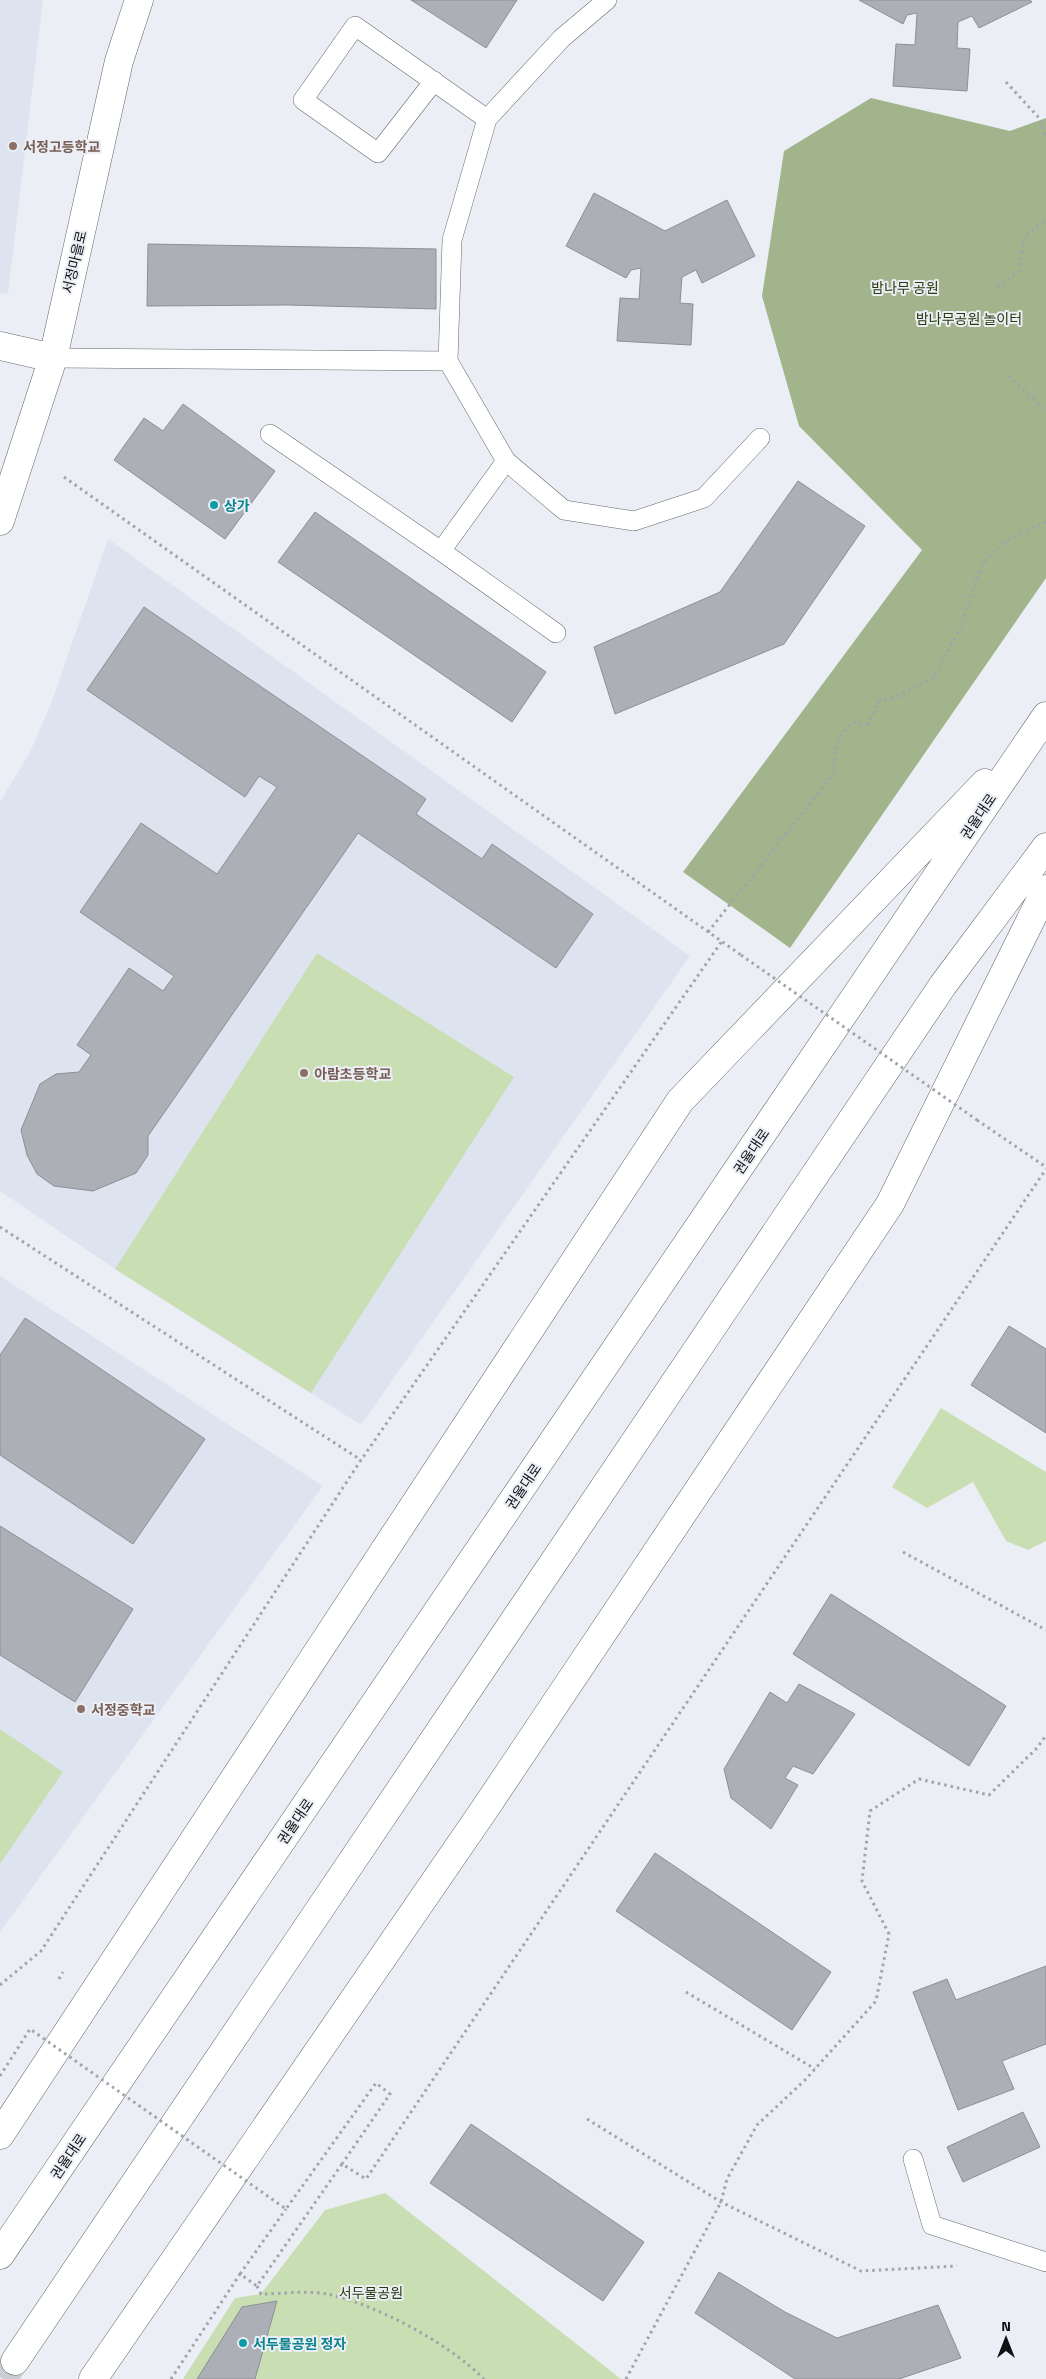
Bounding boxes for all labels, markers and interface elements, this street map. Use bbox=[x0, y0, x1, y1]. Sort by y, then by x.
place label: 서정고등학교 bbox=[23, 136, 100, 157]
marker: 서정고등학교 bbox=[7, 140, 19, 152]
street label: 서정마을로 bbox=[57, 228, 92, 296]
park label: 밤나무 공원 bbox=[871, 277, 939, 298]
park label: 밤나무공원 놀이터 bbox=[916, 308, 1022, 329]
place label: 상가 bbox=[224, 495, 250, 516]
marker: 상가 bbox=[208, 499, 220, 511]
street label: 권율대로 bbox=[955, 789, 1001, 843]
place label: 아람초등학교 bbox=[314, 1063, 391, 1084]
marker: 아람초등학교 bbox=[298, 1067, 310, 1079]
street label: 권율대로 bbox=[728, 1124, 774, 1178]
street label: 권율대로 bbox=[500, 1459, 546, 1513]
place label: 서정중학교 bbox=[91, 1699, 156, 1720]
marker: 서정중학교 bbox=[75, 1703, 87, 1715]
street label: 권율대로 bbox=[272, 1794, 318, 1848]
street label: 권율대로 bbox=[45, 2129, 91, 2183]
park label: 서두물공원 bbox=[339, 2282, 403, 2303]
north arrow bbox=[981, 2314, 1031, 2364]
text: N bbox=[1001, 2315, 1011, 2336]
place label: 서두물공원 정자 bbox=[253, 2333, 346, 2354]
marker: 서두물공원 정자 bbox=[237, 2337, 249, 2349]

